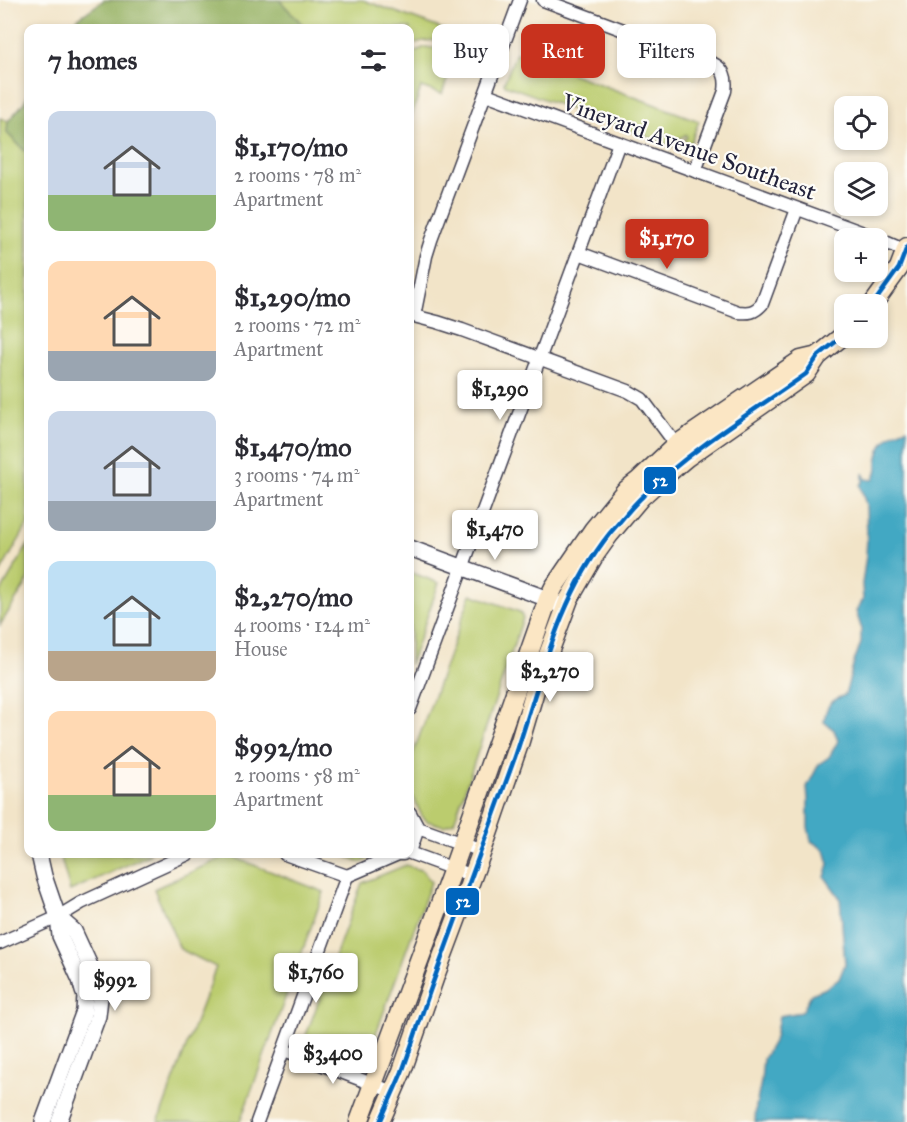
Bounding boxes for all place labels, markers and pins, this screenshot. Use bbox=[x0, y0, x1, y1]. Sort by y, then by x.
pin: $1,170 bbox=[618, 219, 716, 270]
pin: $1,290 bbox=[451, 370, 549, 421]
pin: $1,470 bbox=[446, 510, 544, 561]
pin: $2,270 bbox=[501, 652, 599, 703]
pin: $1,760 bbox=[267, 953, 365, 1004]
pin: $992 bbox=[79, 961, 151, 1012]
pin: $3,400 bbox=[284, 1034, 382, 1085]

